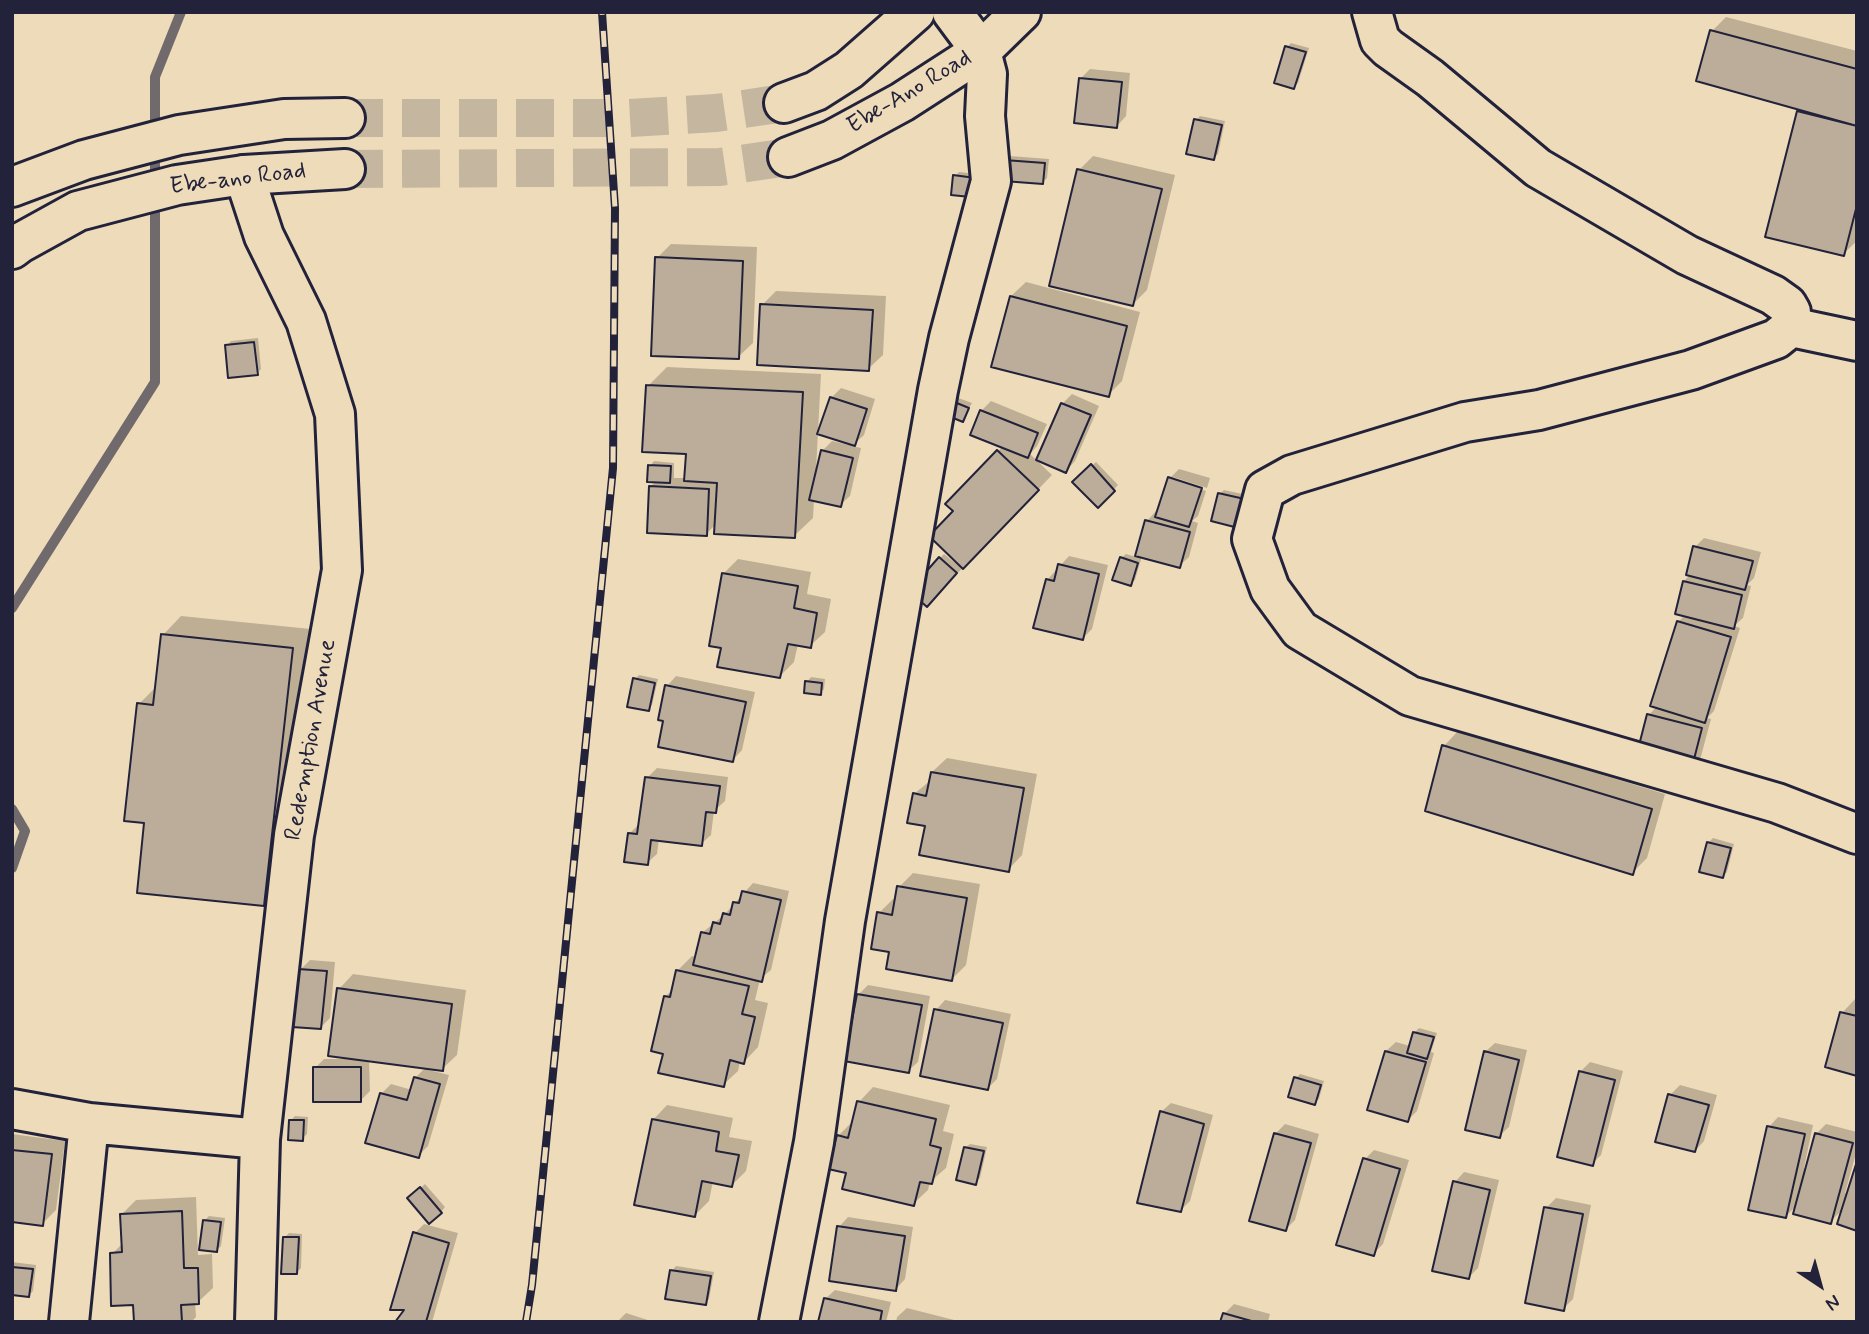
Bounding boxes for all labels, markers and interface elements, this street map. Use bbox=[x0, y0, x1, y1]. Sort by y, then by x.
street label: Ebe-Ano Road bbox=[843, 45, 977, 141]
street label: Ebe-ano Road bbox=[168, 157, 308, 203]
street label: Redemption Avenue bbox=[280, 637, 344, 843]
north arrow bbox=[1785, 1250, 1855, 1320]
text: N bbox=[1820, 1289, 1845, 1316]

